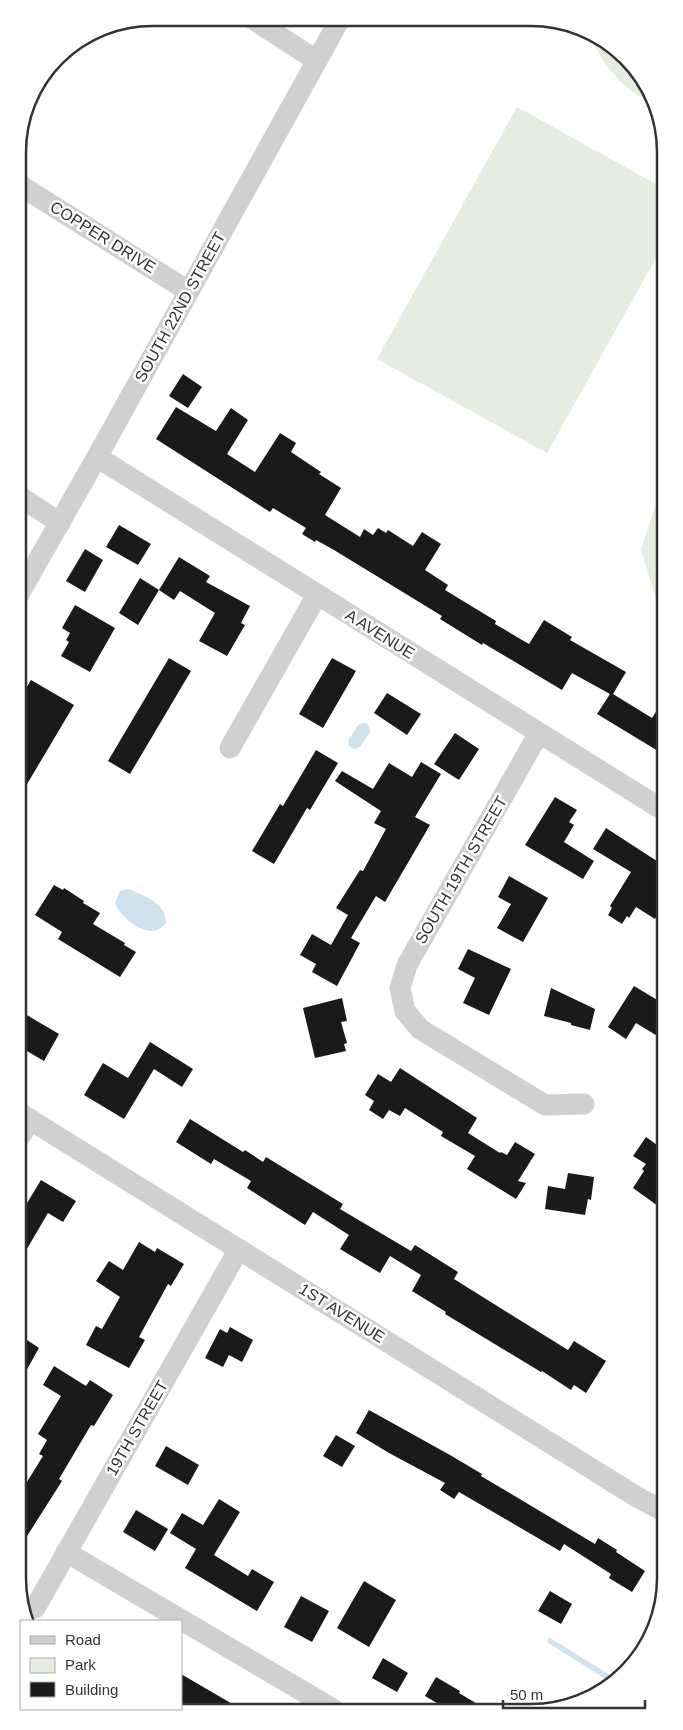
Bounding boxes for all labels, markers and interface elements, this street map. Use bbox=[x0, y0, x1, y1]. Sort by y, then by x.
street label: COPPER DRIVE bbox=[47, 198, 159, 276]
street label: SOUTH 22ND STREET bbox=[132, 229, 228, 385]
street label: A AVENUE bbox=[342, 606, 418, 662]
street label: SOUTH 19TH STREET bbox=[412, 793, 510, 947]
street label: 1ST AVENUE bbox=[296, 1280, 388, 1346]
street label: 19TH STREET bbox=[103, 1377, 171, 1478]
legend bbox=[20, 1620, 182, 1710]
text: Road bbox=[65, 1631, 101, 1648]
text: Park bbox=[65, 1656, 96, 1673]
scale bar bbox=[503, 1678, 646, 1710]
text: Building bbox=[65, 1681, 118, 1698]
text: 50 m bbox=[510, 1686, 543, 1703]

